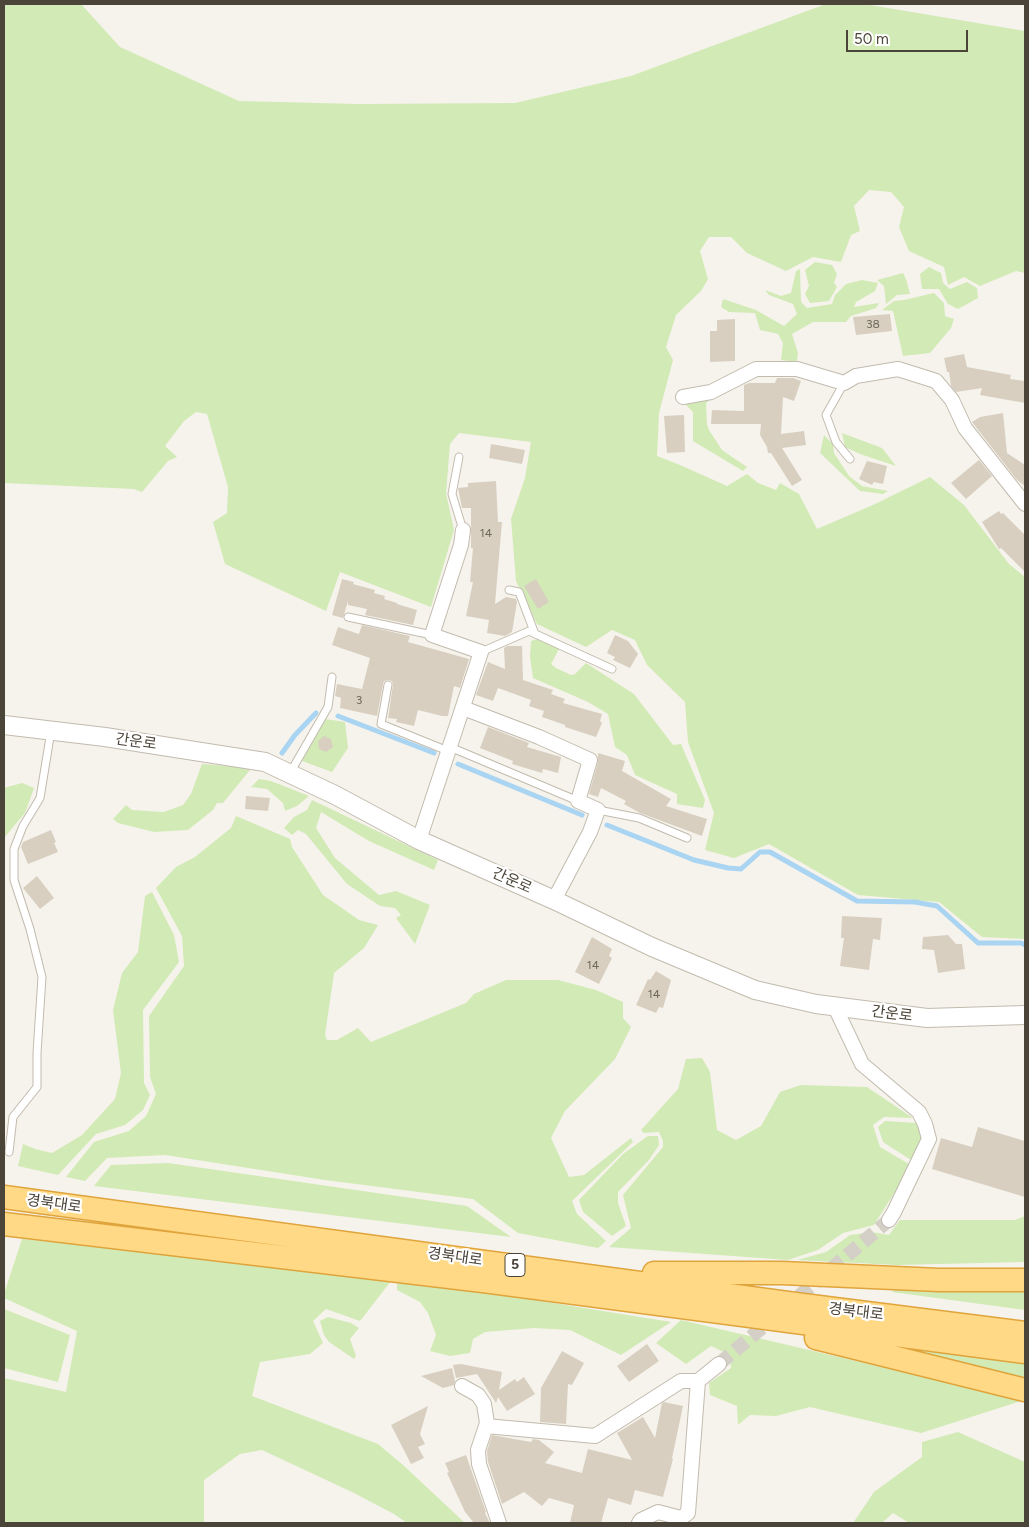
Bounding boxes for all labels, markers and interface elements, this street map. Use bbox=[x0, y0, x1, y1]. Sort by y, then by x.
scale bar bbox=[849, 20, 972, 52]
text: 50 m bbox=[854, 30, 889, 48]
house number: 38 bbox=[866, 317, 880, 331]
house number: 14 bbox=[480, 526, 492, 540]
house number: 3 bbox=[356, 693, 362, 707]
street label: 간운로 bbox=[114, 730, 158, 754]
street label: 간운로 bbox=[489, 864, 535, 898]
house number: 14 bbox=[587, 958, 599, 972]
house number: 14 bbox=[648, 987, 660, 1001]
street label: 간운로 bbox=[870, 1003, 914, 1025]
street label: 경북대로 bbox=[25, 1191, 83, 1217]
street label: 경북대로 bbox=[426, 1244, 484, 1270]
road number: 5 bbox=[505, 1254, 525, 1276]
street label: 경북대로 bbox=[828, 1300, 884, 1324]

